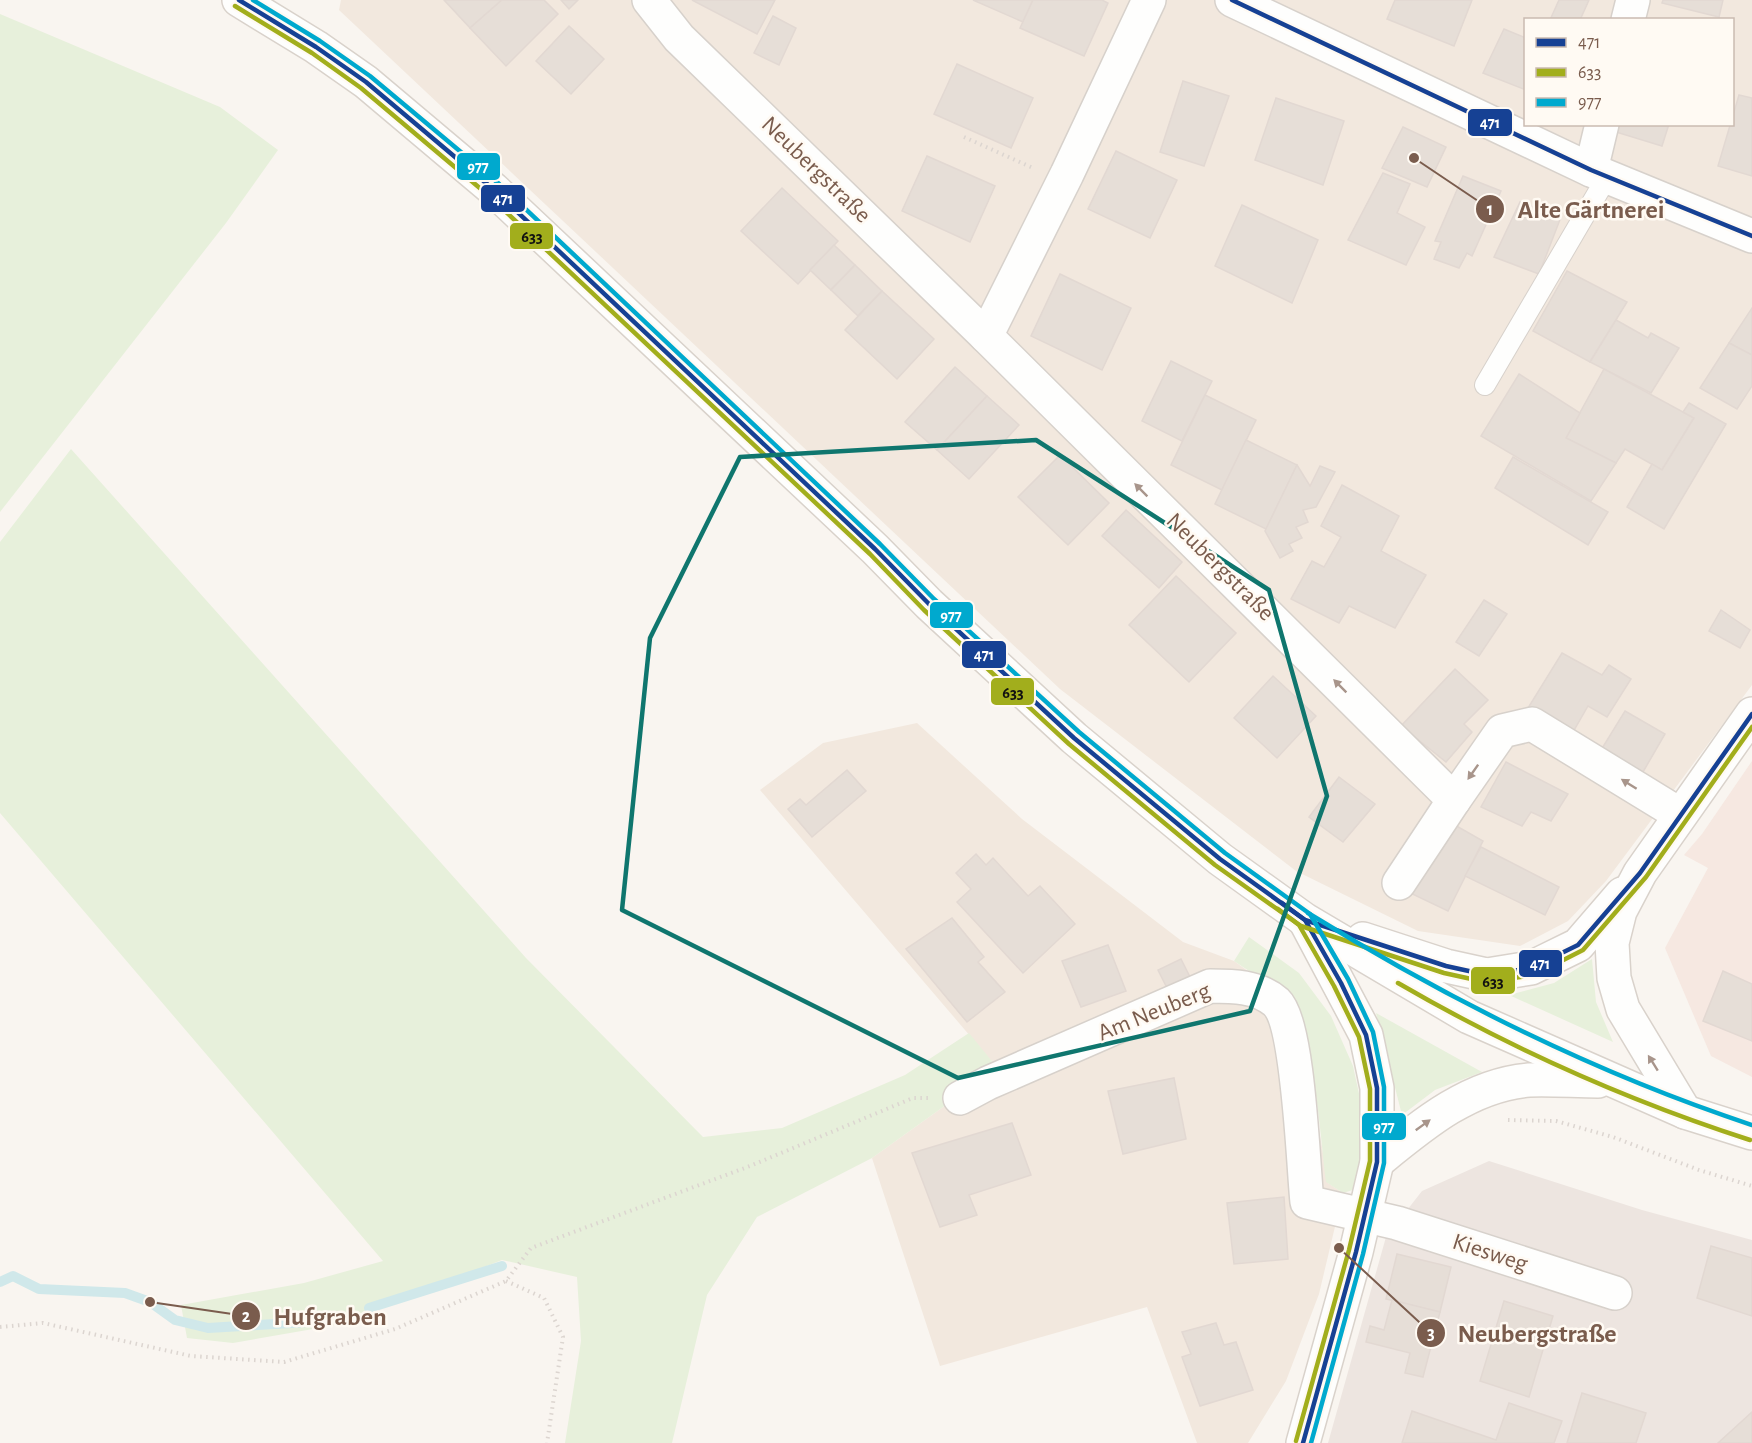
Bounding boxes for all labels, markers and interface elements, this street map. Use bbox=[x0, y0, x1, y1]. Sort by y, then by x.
legend bbox=[1524, 18, 1734, 126]
text: 471 bbox=[1578, 34, 1600, 52]
text: 633 bbox=[1578, 64, 1601, 82]
text: 977 bbox=[1578, 94, 1601, 112]
line badge: 471 bbox=[1467, 108, 1513, 137]
street label: Neubergstraße bbox=[757, 112, 875, 228]
text: 471 bbox=[1480, 115, 1500, 131]
line badge: 977 bbox=[456, 152, 501, 181]
text: 977 bbox=[467, 159, 489, 175]
line badge: 471 bbox=[480, 184, 526, 213]
callout: Alte Gärtnerei bbox=[1475, 187, 1676, 231]
text: 471 bbox=[493, 191, 513, 207]
text: Alte Gärtnerei bbox=[1517, 197, 1665, 223]
text: 1 bbox=[1487, 201, 1493, 219]
line badge: 633 bbox=[509, 222, 554, 250]
text: 633 bbox=[521, 229, 543, 245]
one-way arrow bbox=[1135, 483, 1149, 497]
street label: Neubergstraße bbox=[1161, 508, 1279, 626]
line badge: 977 bbox=[929, 601, 974, 629]
text: 977 bbox=[940, 608, 962, 624]
line badge: 471 bbox=[961, 640, 1007, 669]
text: 471 bbox=[974, 647, 994, 663]
line badge: 633 bbox=[990, 677, 1035, 706]
one-way arrow bbox=[1333, 679, 1347, 693]
text: 633 bbox=[1002, 685, 1024, 701]
one-way arrow bbox=[1468, 764, 1479, 780]
one-way arrow bbox=[1621, 778, 1637, 789]
line badge: 471 bbox=[1518, 949, 1563, 978]
text: 471 bbox=[1530, 956, 1550, 972]
line badge: 633 bbox=[1470, 966, 1516, 995]
text: 633 bbox=[1482, 974, 1504, 990]
street label: Am Neuberg bbox=[1094, 978, 1214, 1045]
one-way arrow bbox=[1648, 1054, 1659, 1071]
line badge: 977 bbox=[1361, 1112, 1407, 1141]
text: 977 bbox=[1373, 1119, 1395, 1135]
one-way arrow bbox=[1415, 1119, 1431, 1131]
street label: Kiesweg bbox=[1450, 1230, 1531, 1276]
callout: Hufgraben bbox=[231, 1294, 399, 1338]
text: Hufgraben bbox=[273, 1304, 387, 1330]
text: 2 bbox=[242, 1308, 251, 1326]
callout: Neubergstraße bbox=[1416, 1311, 1629, 1355]
text: Neubergstraße bbox=[1457, 1321, 1617, 1347]
text: 3 bbox=[1427, 1325, 1435, 1343]

